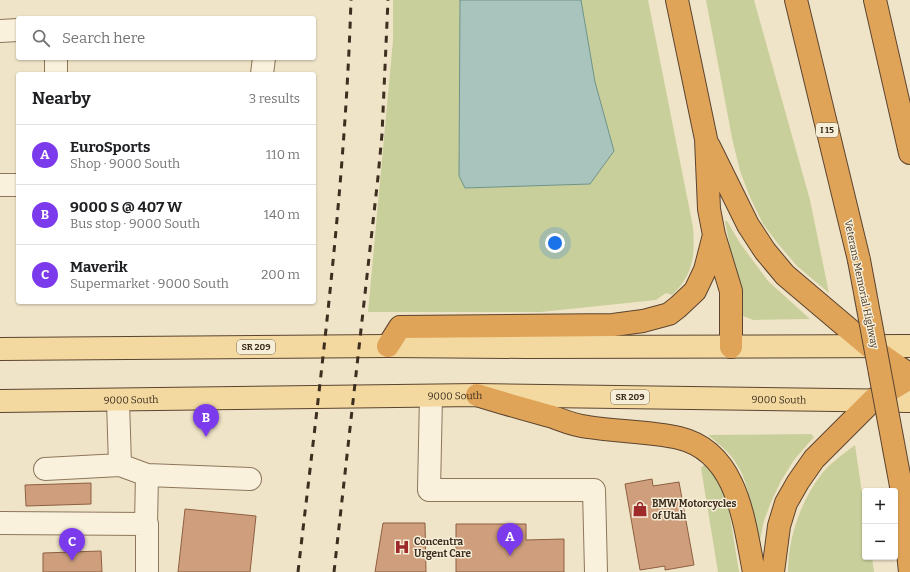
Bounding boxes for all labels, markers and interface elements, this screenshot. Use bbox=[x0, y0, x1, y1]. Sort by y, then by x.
search box bbox=[16, 16, 316, 60]
icon: search bbox=[30, 27, 52, 49]
text: Search here bbox=[62, 29, 145, 47]
text: Nearby bbox=[32, 88, 91, 109]
text: 3 results bbox=[249, 91, 300, 106]
road number: I 15 bbox=[816, 123, 838, 137]
text: EuroSports bbox=[70, 138, 151, 156]
text: A bbox=[40, 147, 50, 162]
text: 110 m bbox=[266, 147, 300, 162]
text: Shop · 9000 South bbox=[70, 156, 180, 171]
text: 9000 S @ 407 W bbox=[70, 198, 182, 216]
text: B bbox=[41, 207, 49, 222]
text: 140 m bbox=[264, 207, 300, 222]
text: Bus stop · 9000 South bbox=[70, 216, 200, 231]
street label: Veterans Memorial Highway bbox=[842, 219, 881, 350]
your location bbox=[545, 233, 565, 253]
text: Maverik bbox=[70, 258, 128, 276]
text: C bbox=[41, 267, 49, 282]
text: 200 m bbox=[261, 267, 300, 282]
text: Supermarket · 9000 South bbox=[70, 276, 229, 291]
road number: SR 209 bbox=[237, 340, 275, 354]
street label: 9000 South bbox=[428, 390, 483, 403]
road number: SR 209 bbox=[611, 390, 649, 404]
street label: 9000 South bbox=[104, 394, 159, 407]
street label: 9000 South bbox=[751, 394, 807, 407]
pin: B bbox=[193, 404, 219, 437]
map controls bbox=[862, 488, 898, 560]
button: + bbox=[862, 488, 898, 524]
place label: BMW Motorcycles of Utah bbox=[652, 498, 736, 522]
shop icon: BMW Motorcycles of Utah bbox=[631, 500, 649, 518]
pin: A bbox=[497, 523, 523, 556]
button: − bbox=[862, 524, 898, 560]
pin: C bbox=[59, 528, 85, 561]
place label: Concentra Urgent Care bbox=[414, 536, 472, 560]
hospital icon: Concentra Urgent Care bbox=[393, 538, 411, 556]

